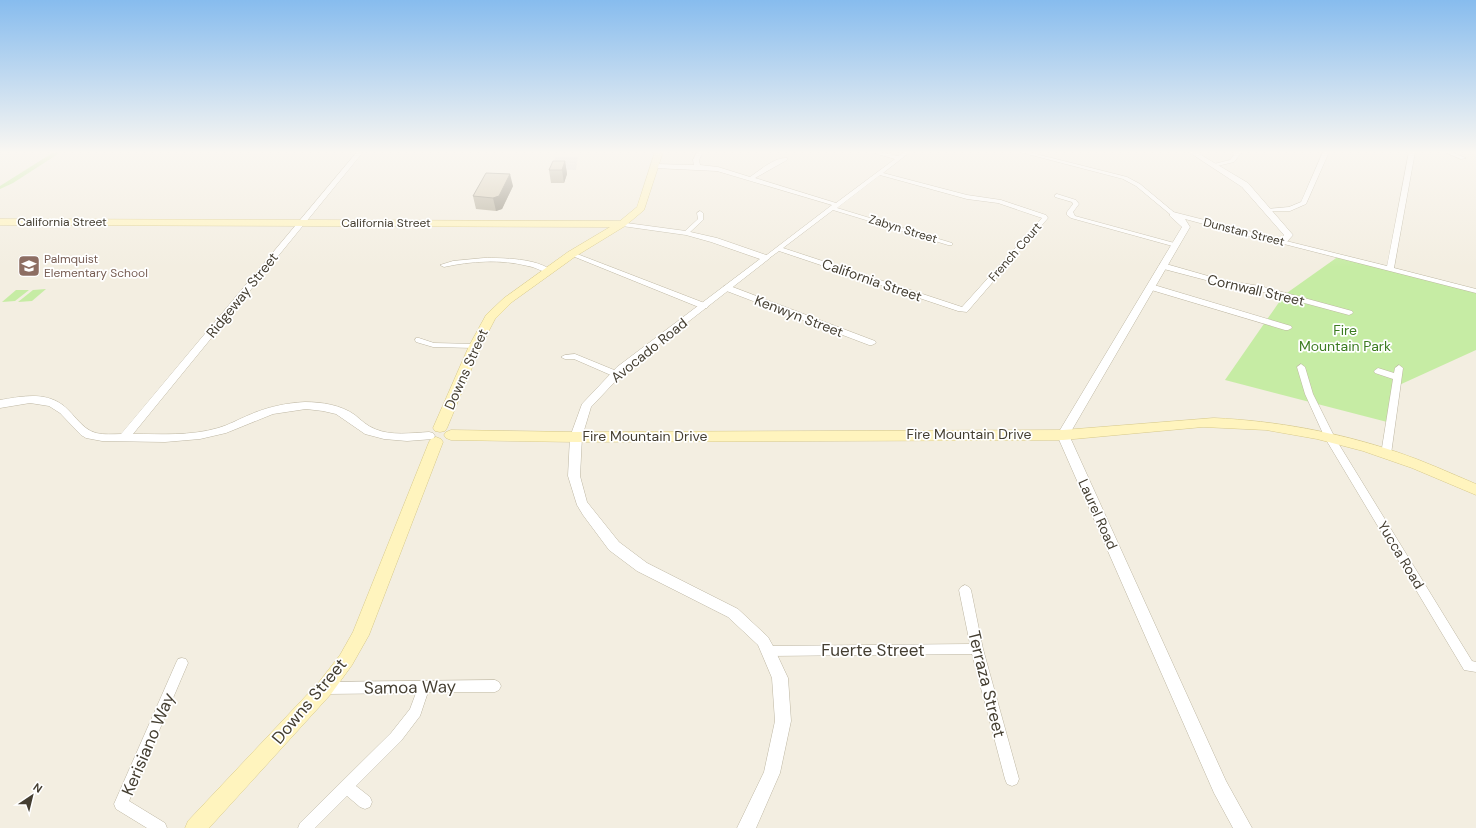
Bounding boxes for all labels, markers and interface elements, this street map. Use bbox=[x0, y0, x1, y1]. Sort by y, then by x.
street label: Zabyn Street bbox=[867, 211, 939, 247]
street label: California Street bbox=[17, 214, 107, 230]
street label: Dunstan Street bbox=[1202, 214, 1287, 250]
street label: California Street bbox=[341, 215, 431, 231]
street label: French Court bbox=[985, 219, 1045, 285]
street label: Ridgeway Street bbox=[202, 249, 282, 341]
place label: Palmquist Elementary School bbox=[44, 251, 148, 281]
school or university icon: Palmquist Elementary School bbox=[16, 253, 42, 279]
street label: California Street bbox=[820, 254, 924, 306]
street label: Cornwall Street bbox=[1206, 270, 1306, 310]
street label: Kenwyn Street bbox=[752, 291, 846, 341]
street label: Avocado Road bbox=[607, 314, 691, 386]
park label: Fire Mountain Park bbox=[1299, 321, 1391, 355]
street label: Downs Street bbox=[440, 326, 492, 412]
street label: Fire Mountain Drive bbox=[907, 425, 1032, 443]
street label: Fire Mountain Drive bbox=[583, 427, 708, 445]
street label: Laurel Road bbox=[1074, 476, 1122, 552]
street label: Yucca Road bbox=[1374, 518, 1428, 592]
street label: Terraza Street bbox=[963, 628, 1011, 740]
street label: Fuerte Street bbox=[821, 639, 925, 661]
street label: Downs Street bbox=[267, 654, 351, 748]
street label: Samoa Way bbox=[364, 675, 457, 699]
street label: Kerisiano Way bbox=[116, 689, 180, 799]
north arrow bbox=[12, 776, 52, 816]
text: N bbox=[30, 780, 45, 796]

